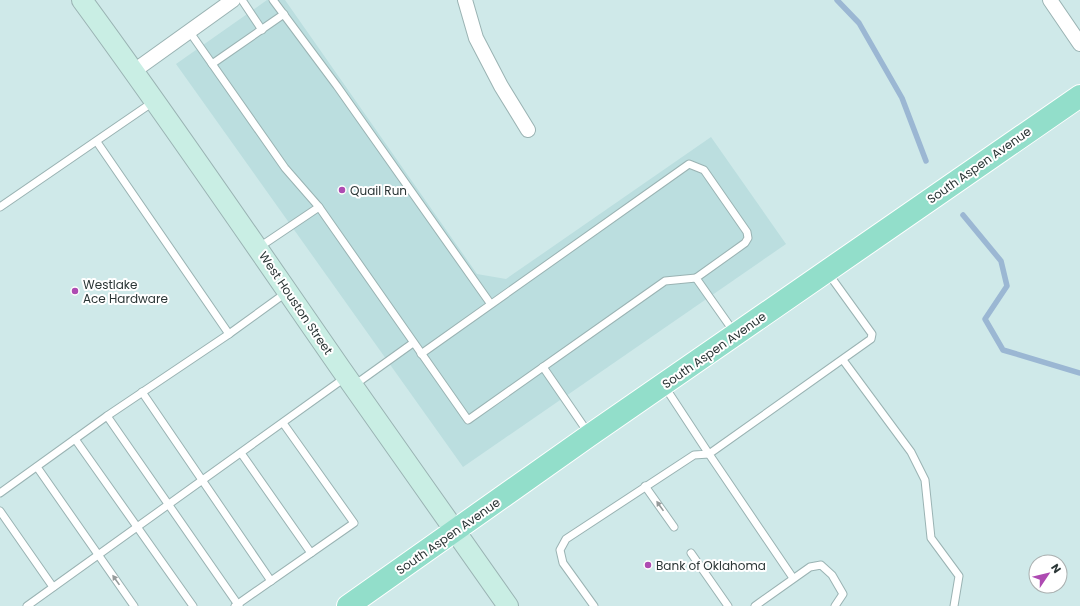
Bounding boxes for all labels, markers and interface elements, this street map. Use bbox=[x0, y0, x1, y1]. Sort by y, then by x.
street label: South Aspen Avenue bbox=[924, 123, 1034, 207]
place label: Quail Run bbox=[350, 182, 407, 199]
marker: Quail Run bbox=[337, 185, 347, 195]
street label: West Houston Street bbox=[255, 248, 337, 358]
place label: Westlake Ace Hardware bbox=[83, 276, 168, 307]
marker: Westlake Ace Hardware bbox=[70, 286, 80, 296]
street label: South Aspen Avenue bbox=[659, 308, 769, 392]
street label: South Aspen Avenue bbox=[393, 494, 503, 578]
one-way arrow bbox=[656, 501, 664, 512]
north arrow bbox=[1028, 554, 1068, 594]
place label: Bank of Oklahoma bbox=[656, 557, 766, 574]
marker: Bank of Oklahoma bbox=[643, 560, 653, 570]
text: N bbox=[1047, 560, 1065, 576]
one-way arrow bbox=[112, 575, 120, 586]

